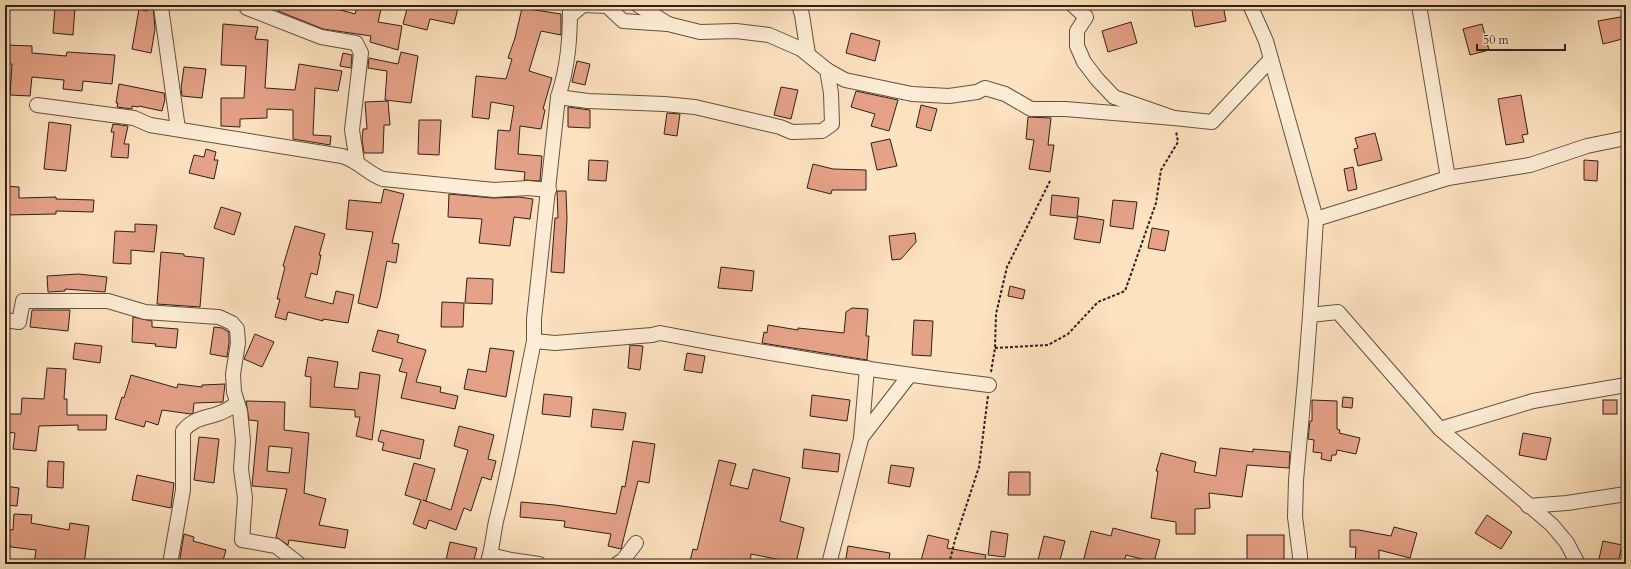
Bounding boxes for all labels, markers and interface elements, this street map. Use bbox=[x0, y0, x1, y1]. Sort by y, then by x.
scale bar bbox=[1477, 26, 1565, 52]
text: 50 m bbox=[1483, 32, 1510, 48]

